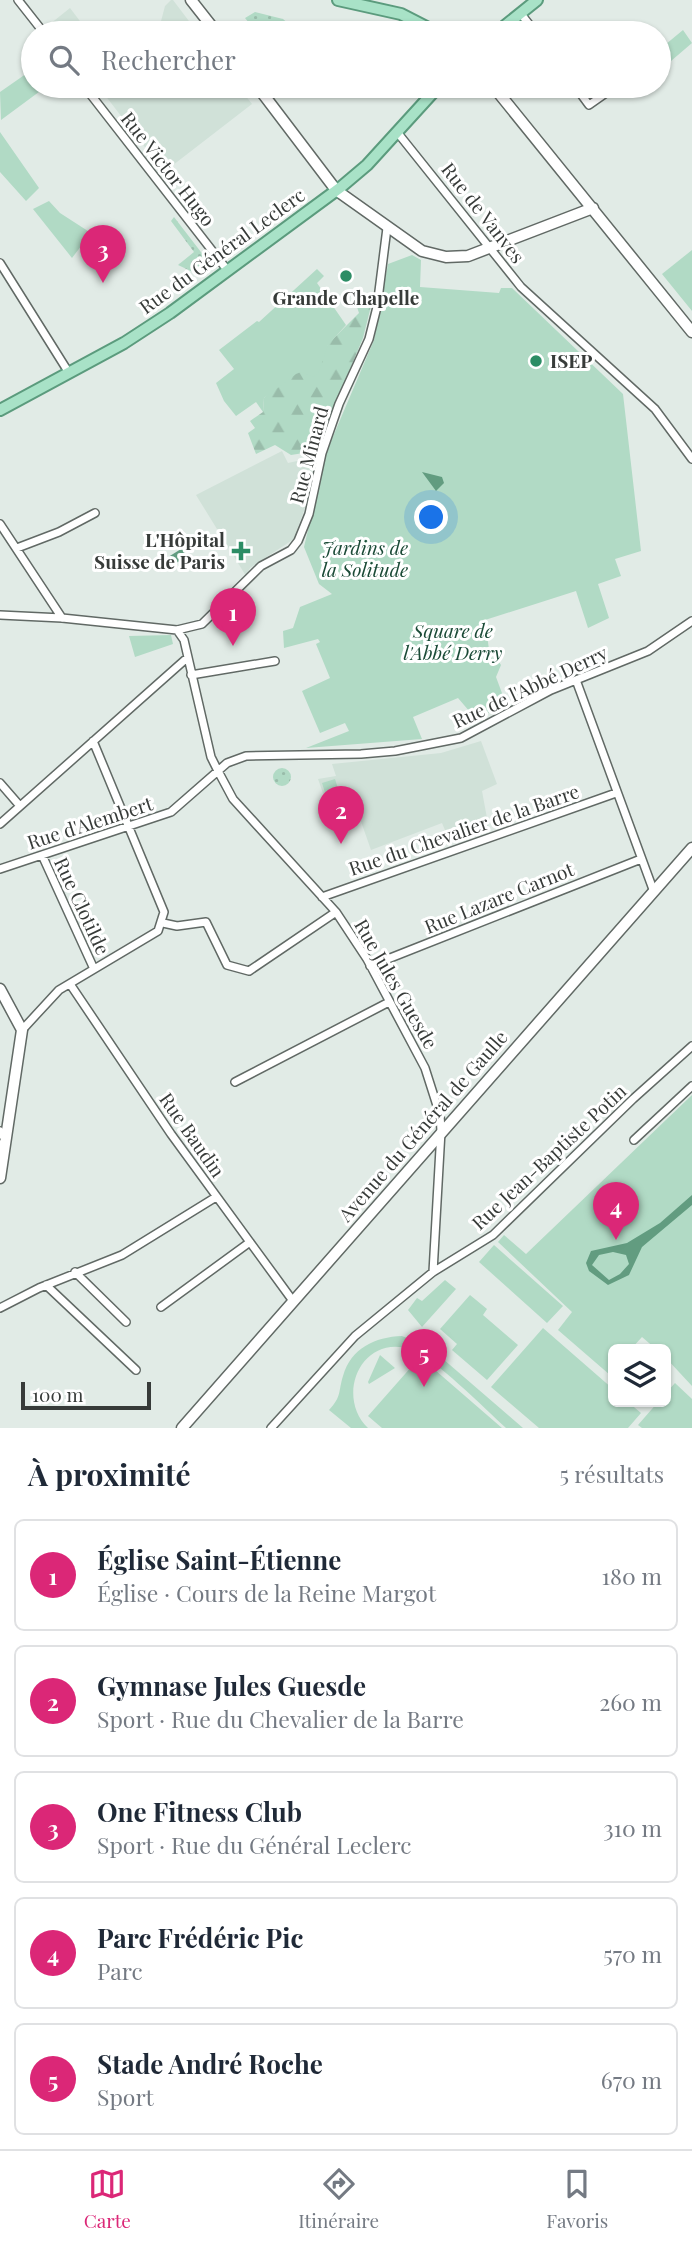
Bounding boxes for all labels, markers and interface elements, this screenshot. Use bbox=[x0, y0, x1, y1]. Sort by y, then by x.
search box bbox=[21, 21, 671, 98]
icon: search bbox=[45, 41, 83, 79]
text: Rechercher bbox=[101, 42, 236, 77]
street label: Rue Victor Hugo bbox=[116, 106, 222, 231]
street label: Rue de Vanves bbox=[436, 157, 531, 268]
street label: Rue du Général Leclerc bbox=[133, 181, 309, 319]
pin: 3 bbox=[80, 225, 126, 283]
marker: Grande Chapelle bbox=[338, 268, 354, 284]
place label: Grande Chapelle bbox=[273, 284, 419, 310]
place label: ISEP bbox=[550, 347, 592, 373]
marker: ISEP bbox=[528, 353, 544, 369]
street label: Rue Minard bbox=[283, 403, 333, 506]
your location bbox=[414, 500, 448, 534]
place label: L'Hôpital Suisse de Paris bbox=[94, 526, 225, 574]
park label: Jardins de la Solitude bbox=[322, 534, 408, 582]
marker: L'Hôpital Suisse de Paris bbox=[231, 541, 251, 561]
pin: 1 bbox=[210, 588, 256, 646]
park label: Square de l'Abbé Derry bbox=[404, 617, 502, 665]
street label: Rue de l'Abbé Derry bbox=[448, 639, 612, 733]
street label: Rue du Chevalier de la Barre bbox=[345, 777, 582, 881]
pin: 2 bbox=[318, 786, 364, 844]
street label: Rue d'Alembert bbox=[24, 789, 156, 855]
street label: Rue Clotilde bbox=[49, 853, 117, 958]
street label: Rue Lazare Carnot bbox=[420, 855, 577, 939]
street label: Rue Jules Guesde bbox=[349, 914, 445, 1053]
street label: Avenue du Général de Gaulle bbox=[331, 1024, 513, 1227]
street label: Rue Jean-Baptiste Potin bbox=[465, 1077, 632, 1235]
street label: Rue Baudin bbox=[154, 1087, 232, 1183]
pin: 4 bbox=[593, 1182, 639, 1240]
pin: 5 bbox=[401, 1329, 447, 1387]
map controls bbox=[608, 1344, 671, 1407]
button: layers bbox=[608, 1344, 671, 1407]
scale bar bbox=[21, 1379, 150, 1411]
text: 100 m bbox=[32, 1381, 83, 1407]
text: À proximité bbox=[28, 1454, 191, 1494]
text: 5 résultats bbox=[559, 1458, 664, 1489]
text: Église Saint-Étienne bbox=[97, 1542, 341, 1577]
text: 1 bbox=[49, 1560, 57, 1591]
text: 180 m bbox=[602, 1560, 662, 1591]
text: Église · Cours de la Reine Margot bbox=[97, 1577, 436, 1608]
text: Gymnase Jules Guesde bbox=[97, 1668, 366, 1703]
text: 2 bbox=[47, 1686, 59, 1717]
text: 260 m bbox=[599, 1686, 662, 1717]
text: Sport · Rue du Chevalier de la Barre bbox=[97, 1703, 464, 1734]
text: One Fitness Club bbox=[97, 1794, 302, 1829]
text: 3 bbox=[47, 1812, 59, 1843]
text: 310 m bbox=[603, 1812, 662, 1843]
text: Sport · Rue du Général Leclerc bbox=[97, 1829, 411, 1860]
text: Parc Frédéric Pic bbox=[97, 1920, 303, 1955]
text: 4 bbox=[47, 1938, 59, 1969]
text: 570 m bbox=[603, 1938, 662, 1969]
text: Parc bbox=[97, 1955, 143, 1986]
text: Stade André Roche bbox=[97, 2046, 323, 2081]
text: 5 bbox=[48, 2064, 58, 2095]
text: 670 m bbox=[601, 2064, 662, 2095]
text: Sport bbox=[97, 2081, 154, 2112]
tab: Carte bbox=[84, 2165, 131, 2233]
tab: Itinéraire bbox=[298, 2165, 379, 2233]
tab: Favoris bbox=[546, 2165, 608, 2233]

